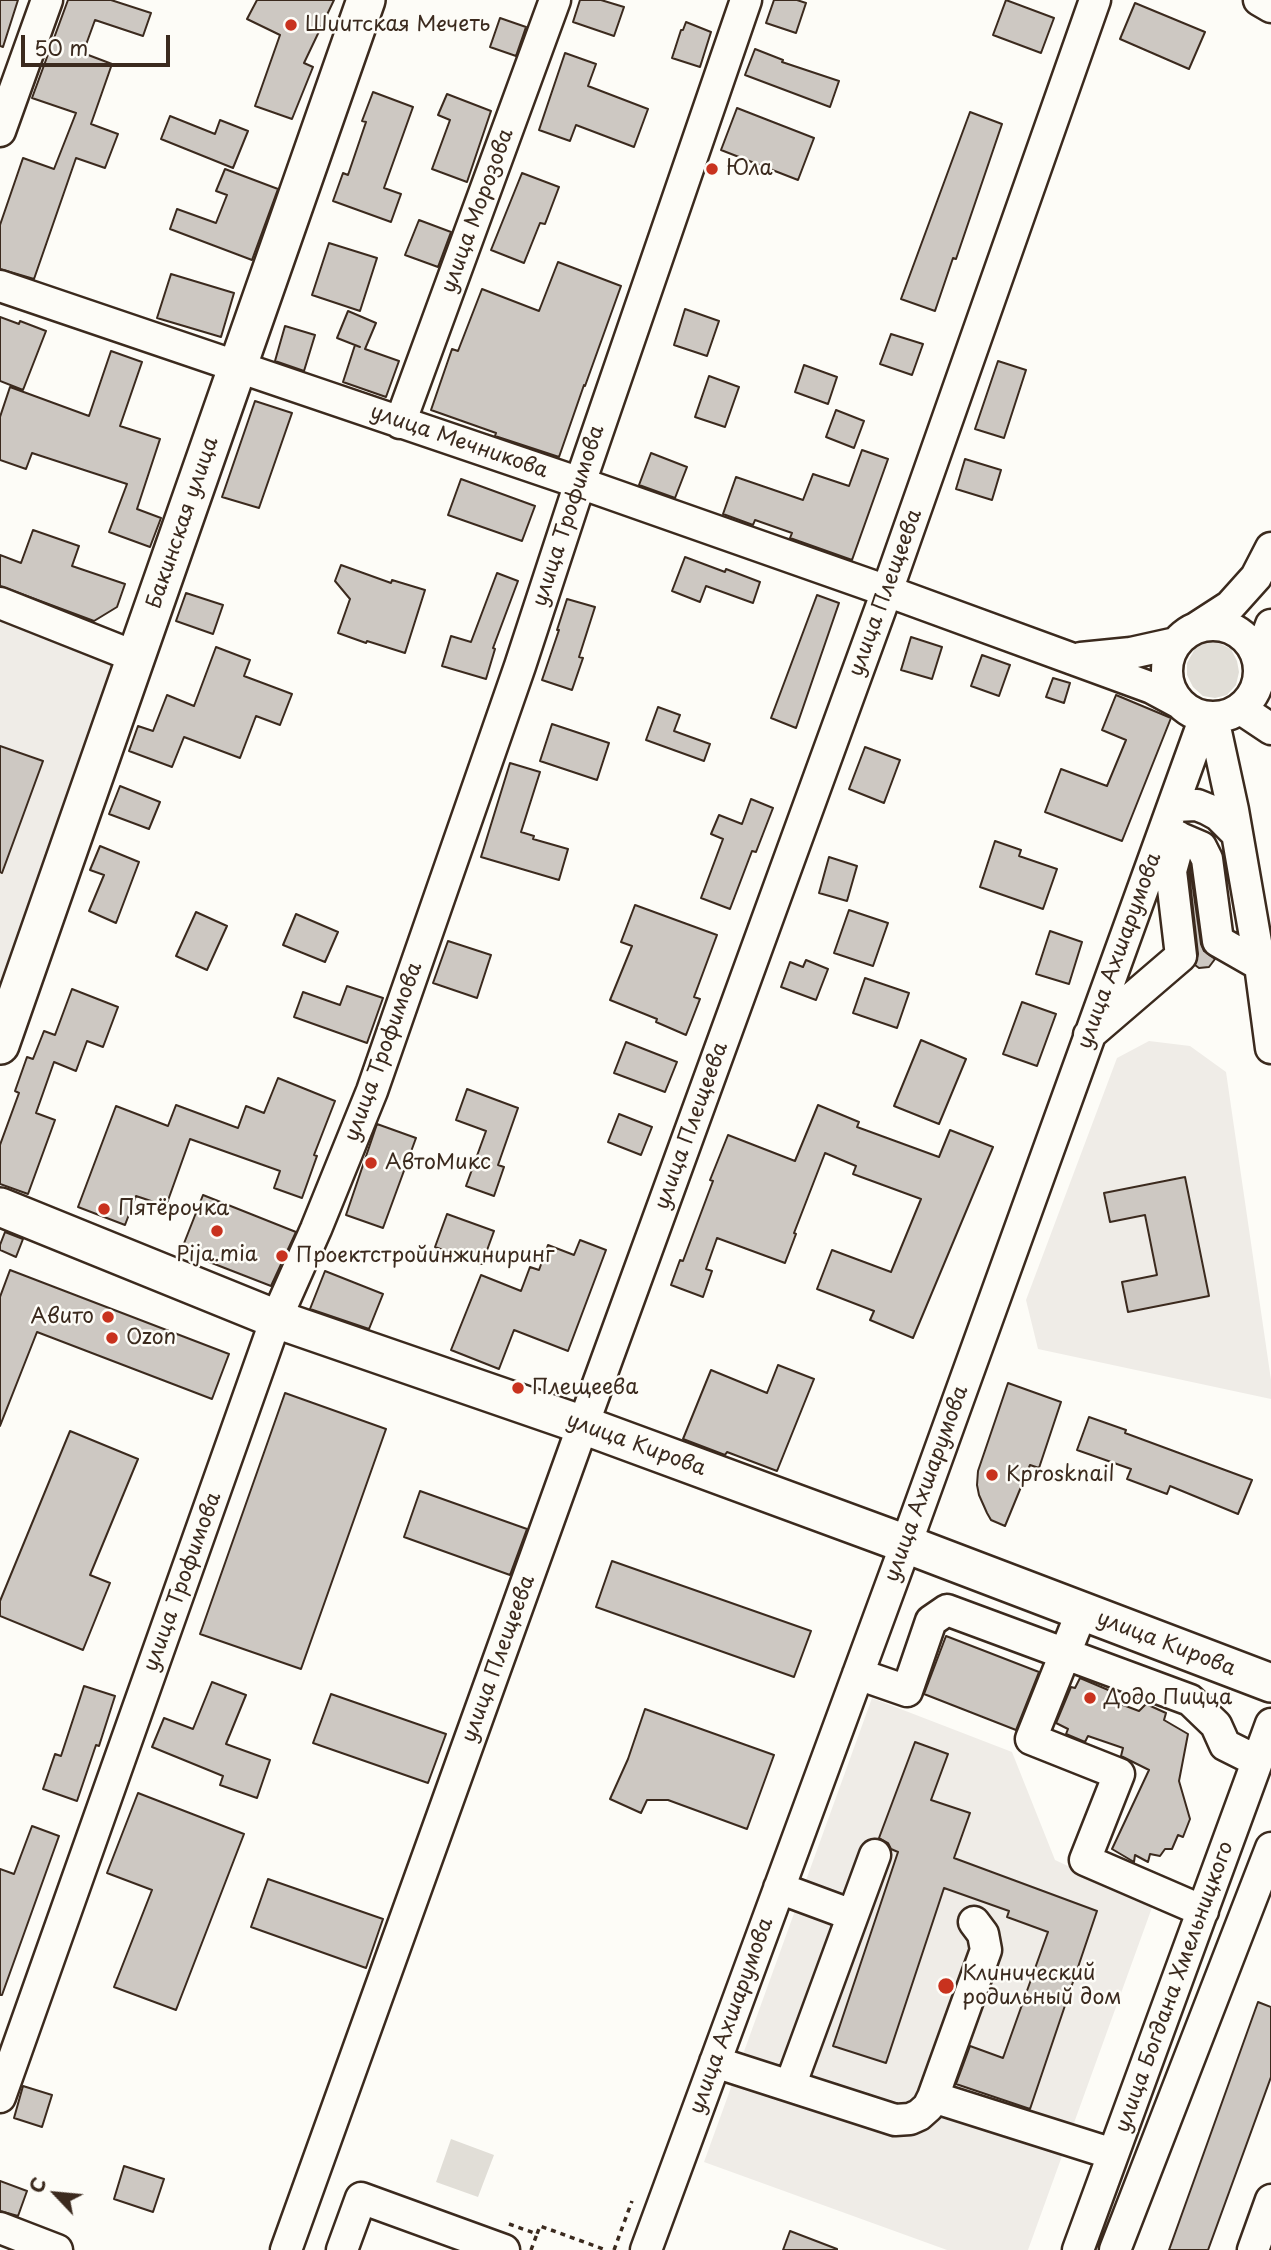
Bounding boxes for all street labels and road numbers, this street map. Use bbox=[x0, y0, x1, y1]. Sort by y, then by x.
street label: улица Морозова bbox=[437, 125, 519, 297]
street label: улица Мечникова bbox=[367, 400, 551, 484]
street label: улица Трофимова bbox=[528, 422, 610, 610]
street label: Бакинская улица bbox=[142, 434, 224, 612]
street label: улица Плещеева bbox=[844, 506, 928, 680]
street label: улица Ахшарумова bbox=[1073, 849, 1167, 1053]
street label: улица Трофимова bbox=[340, 959, 428, 1145]
street label: улица Плещеева bbox=[650, 1039, 734, 1213]
street label: улица Ахшарумова bbox=[880, 1382, 974, 1586]
street label: улица Кирова bbox=[563, 1408, 709, 1482]
street label: улица Трофимова bbox=[139, 1489, 227, 1675]
street label: улица Плещеева bbox=[457, 1572, 541, 1746]
street label: улица Кирова bbox=[1093, 1606, 1239, 1682]
street label: улица Богдана Хмельницкого bbox=[1110, 1838, 1240, 2136]
street label: улица Ахшарумова bbox=[685, 1914, 779, 2118]

